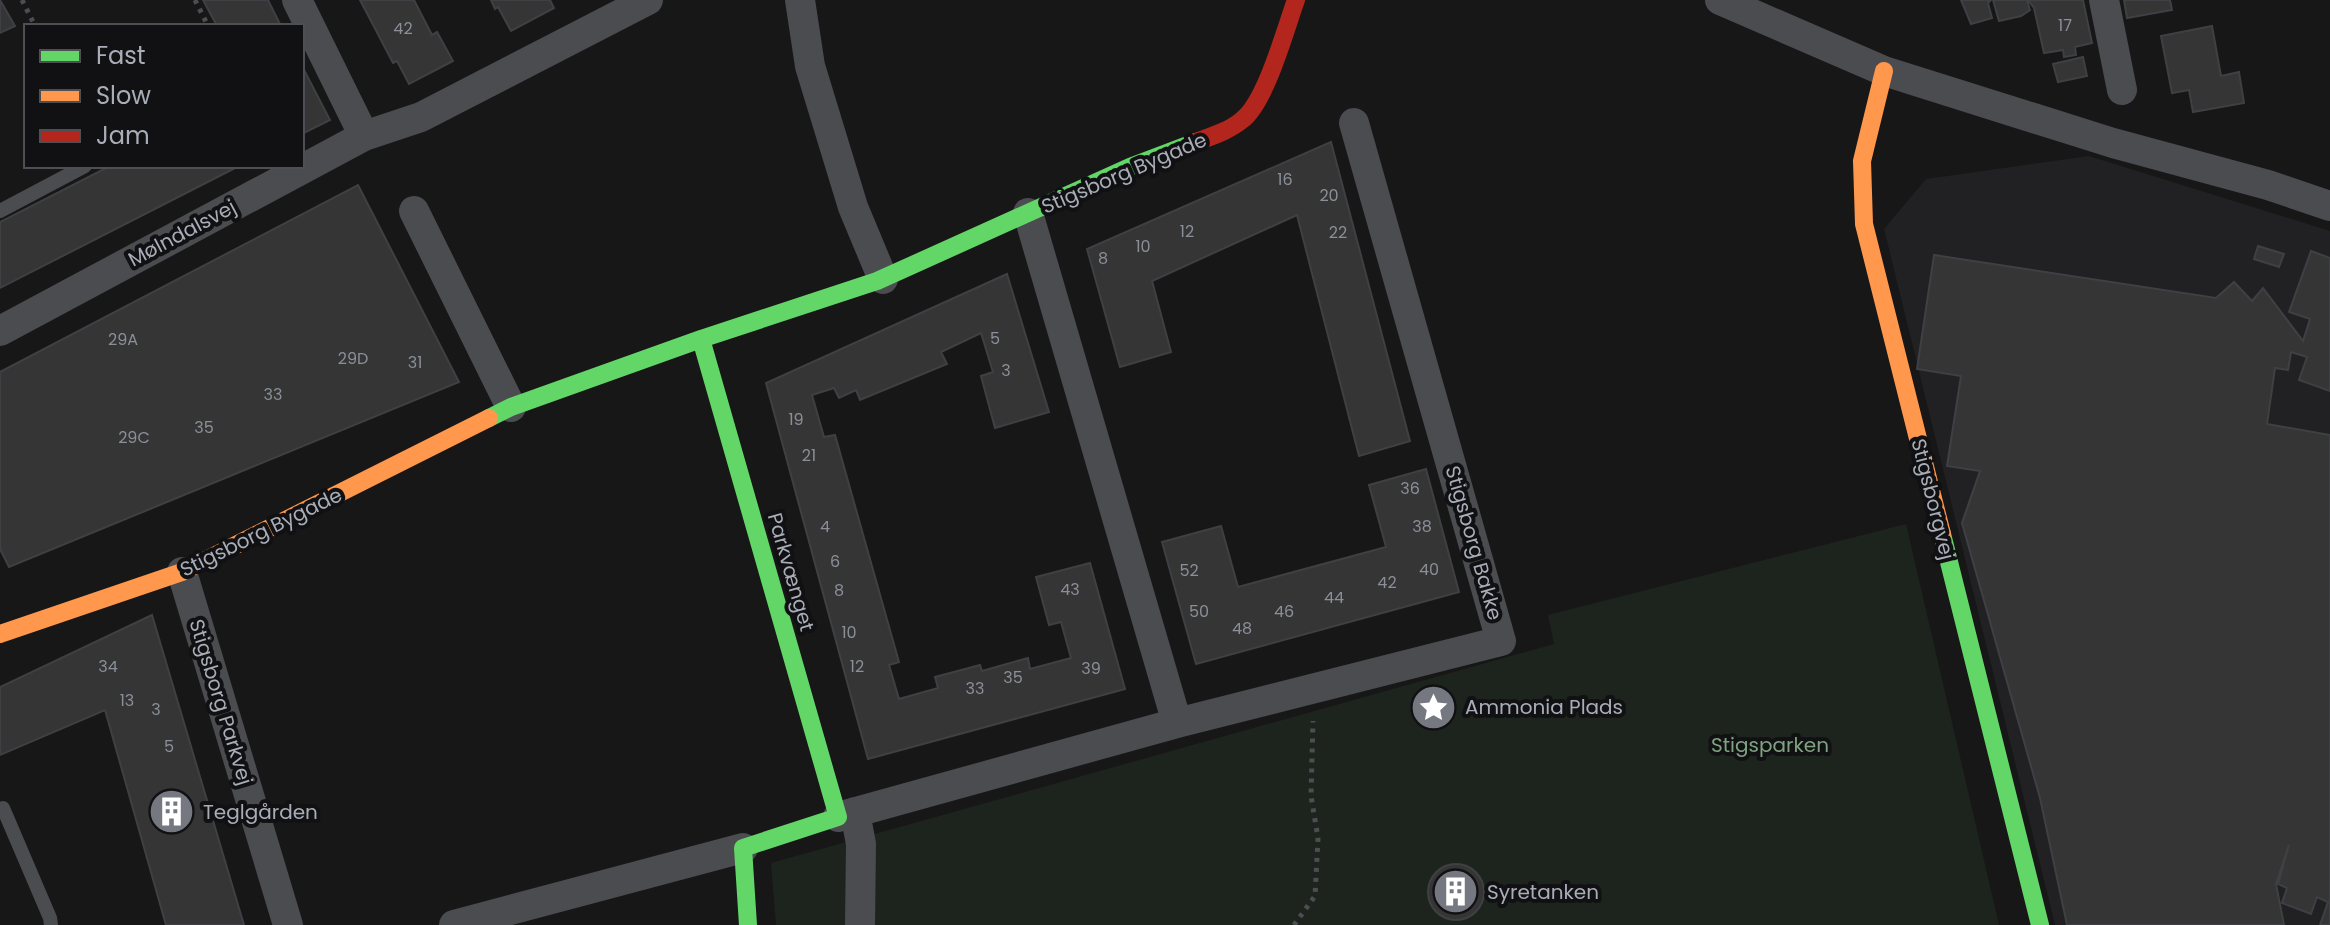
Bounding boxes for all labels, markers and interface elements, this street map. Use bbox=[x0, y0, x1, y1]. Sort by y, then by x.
house number: 17 bbox=[2058, 14, 2072, 37]
house number: 42 bbox=[393, 17, 413, 40]
legend bbox=[24, 24, 304, 168]
text: Fast bbox=[96, 39, 146, 72]
text: Slow bbox=[96, 79, 151, 112]
text: Jam bbox=[96, 119, 150, 152]
street label: Stigsborg Bygade bbox=[1037, 126, 1211, 220]
house number: 16 bbox=[1277, 168, 1293, 191]
house number: 20 bbox=[1319, 184, 1339, 207]
street label: Mølndalsvej bbox=[123, 193, 241, 273]
house number: 12 bbox=[1180, 220, 1194, 243]
house number: 22 bbox=[1329, 221, 1347, 244]
house number: 10 bbox=[1135, 235, 1151, 258]
house number: 8 bbox=[1098, 247, 1108, 270]
house number: 5 bbox=[990, 327, 1000, 350]
house number: 29A bbox=[108, 328, 138, 351]
house number: 29D bbox=[338, 347, 368, 370]
house number: 31 bbox=[408, 351, 422, 374]
house number: 3 bbox=[1001, 359, 1011, 382]
house number: 33 bbox=[264, 383, 282, 406]
house number: 19 bbox=[788, 408, 804, 431]
house number: 35 bbox=[194, 416, 214, 439]
house number: 29C bbox=[118, 426, 150, 449]
street label: Stigsborgvej bbox=[1904, 436, 1962, 562]
house number: 21 bbox=[802, 444, 816, 467]
street label: Stigsborg Bakke bbox=[1439, 463, 1509, 623]
house number: 36 bbox=[1400, 477, 1420, 500]
street label: Stigsborg Bygade bbox=[175, 481, 347, 583]
street label: Parkvænget bbox=[761, 509, 821, 635]
house number: 4 bbox=[820, 515, 830, 538]
house number: 38 bbox=[1412, 515, 1432, 538]
house number: 6 bbox=[830, 550, 840, 573]
house number: 40 bbox=[1419, 558, 1439, 581]
house number: 52 bbox=[1179, 559, 1199, 582]
house number: 42 bbox=[1377, 571, 1397, 594]
house number: 43 bbox=[1060, 578, 1080, 601]
house number: 8 bbox=[834, 579, 844, 602]
house number: 44 bbox=[1324, 586, 1344, 609]
house number: 50 bbox=[1189, 600, 1209, 623]
house number: 46 bbox=[1274, 600, 1294, 623]
street label: Stigsborg Parkvej bbox=[182, 616, 260, 788]
house number: 48 bbox=[1232, 617, 1252, 640]
house number: 10 bbox=[841, 621, 857, 644]
house number: 34 bbox=[98, 655, 118, 678]
house number: 12 bbox=[850, 655, 864, 678]
house number: 39 bbox=[1081, 657, 1101, 680]
house number: 35 bbox=[1003, 666, 1023, 689]
house number: 33 bbox=[966, 677, 984, 700]
place icon: Ammonia Plads bbox=[1410, 683, 1458, 731]
house number: 13 bbox=[120, 689, 134, 712]
place label: Ammonia Plads bbox=[1465, 693, 1623, 721]
house number: 3 bbox=[151, 698, 161, 721]
park label: Stigsparken bbox=[1711, 731, 1829, 759]
house number: 5 bbox=[164, 735, 174, 758]
building icon: Teglgården bbox=[148, 788, 196, 836]
place label: Teglgården bbox=[203, 798, 318, 826]
building icon: Syretanken bbox=[1432, 868, 1480, 916]
place label: Syretanken bbox=[1487, 878, 1599, 906]

